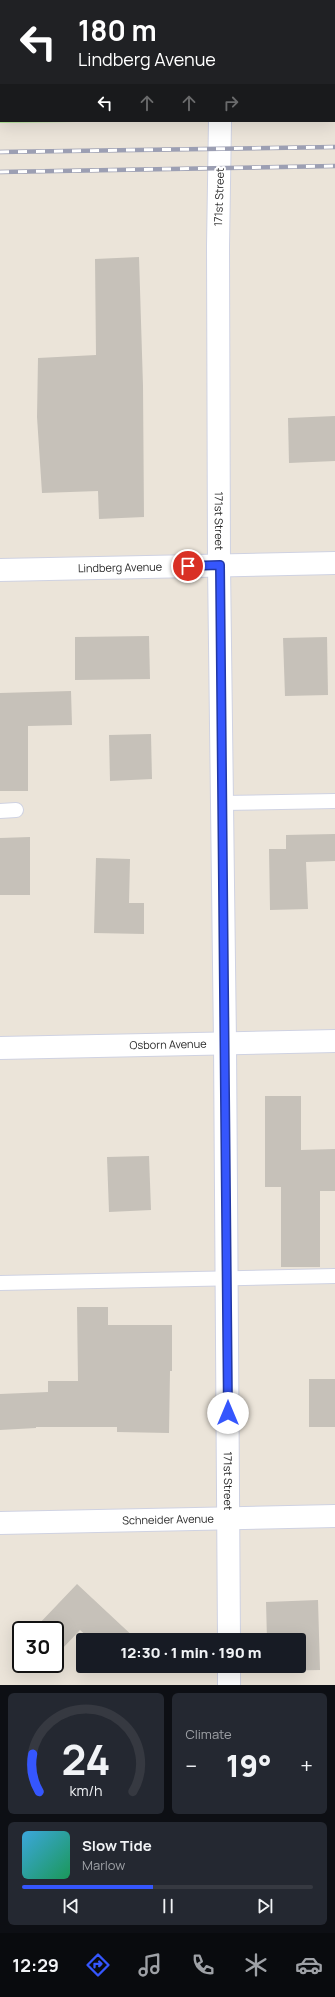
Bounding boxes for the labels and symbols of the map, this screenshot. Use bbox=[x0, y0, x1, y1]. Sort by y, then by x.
street label: 171st Street bbox=[210, 167, 227, 227]
street label: 171st Street bbox=[212, 492, 227, 550]
pin bbox=[171, 549, 205, 583]
street label: Lindberg Avenue bbox=[78, 559, 163, 575]
street label: Osborn Avenue bbox=[129, 1036, 207, 1052]
position arrow bbox=[207, 1392, 249, 1434]
street label: 171st Street bbox=[221, 1451, 236, 1510]
street label: Schneider Avenue bbox=[122, 1511, 215, 1527]
speed limit sign: 30 bbox=[12, 1621, 64, 1673]

